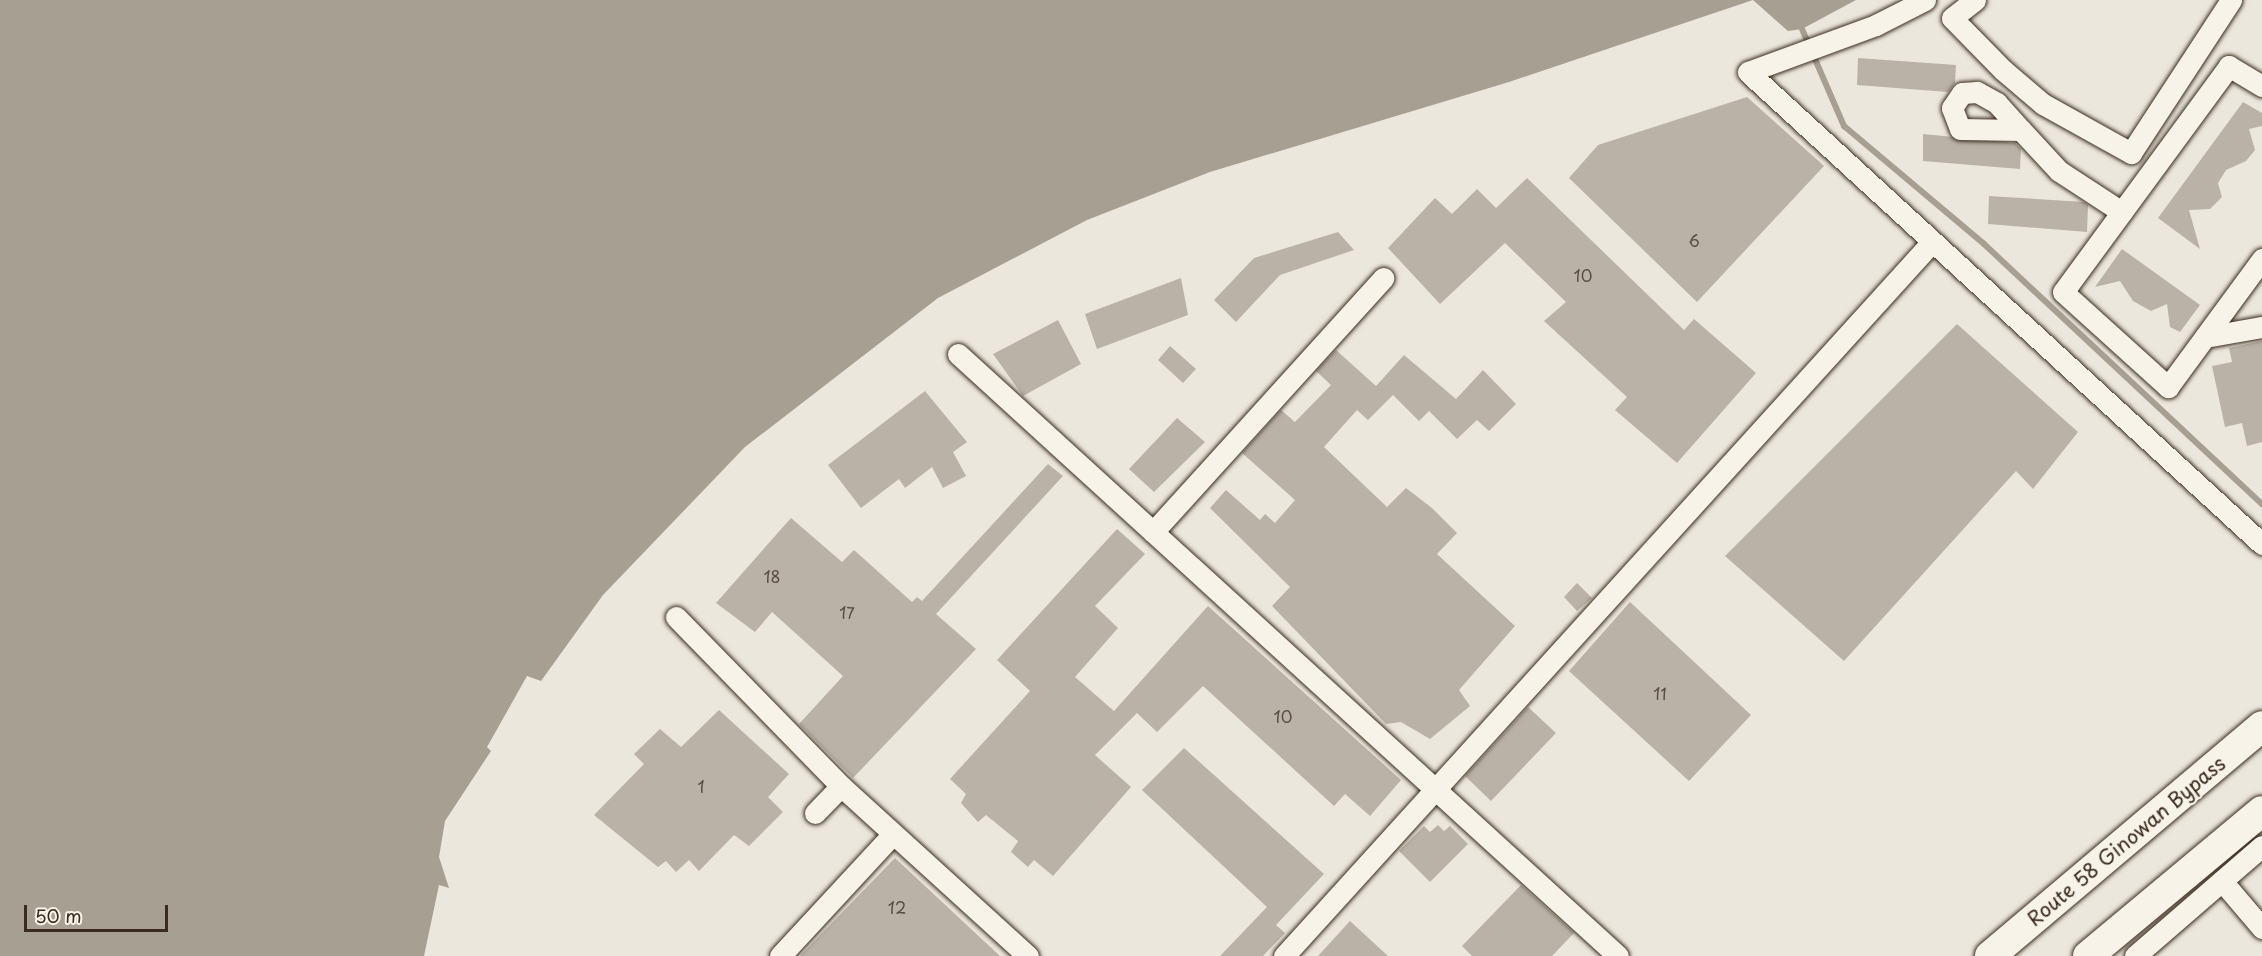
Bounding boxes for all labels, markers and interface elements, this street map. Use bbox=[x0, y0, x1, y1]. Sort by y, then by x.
house number: 6 bbox=[1688, 230, 1700, 250]
house number: 10 bbox=[1574, 265, 1592, 285]
house number: 18 bbox=[763, 566, 781, 586]
house number: 17 bbox=[839, 602, 855, 622]
house number: 11 bbox=[1653, 683, 1667, 703]
house number: 10 bbox=[1274, 706, 1292, 726]
street label: Route 58 Ginowan Bypass bbox=[2022, 751, 2230, 931]
house number: 1 bbox=[697, 776, 705, 796]
scale bar bbox=[27, 893, 171, 931]
house number: 12 bbox=[888, 897, 906, 917]
text: 50 m bbox=[35, 902, 82, 929]

